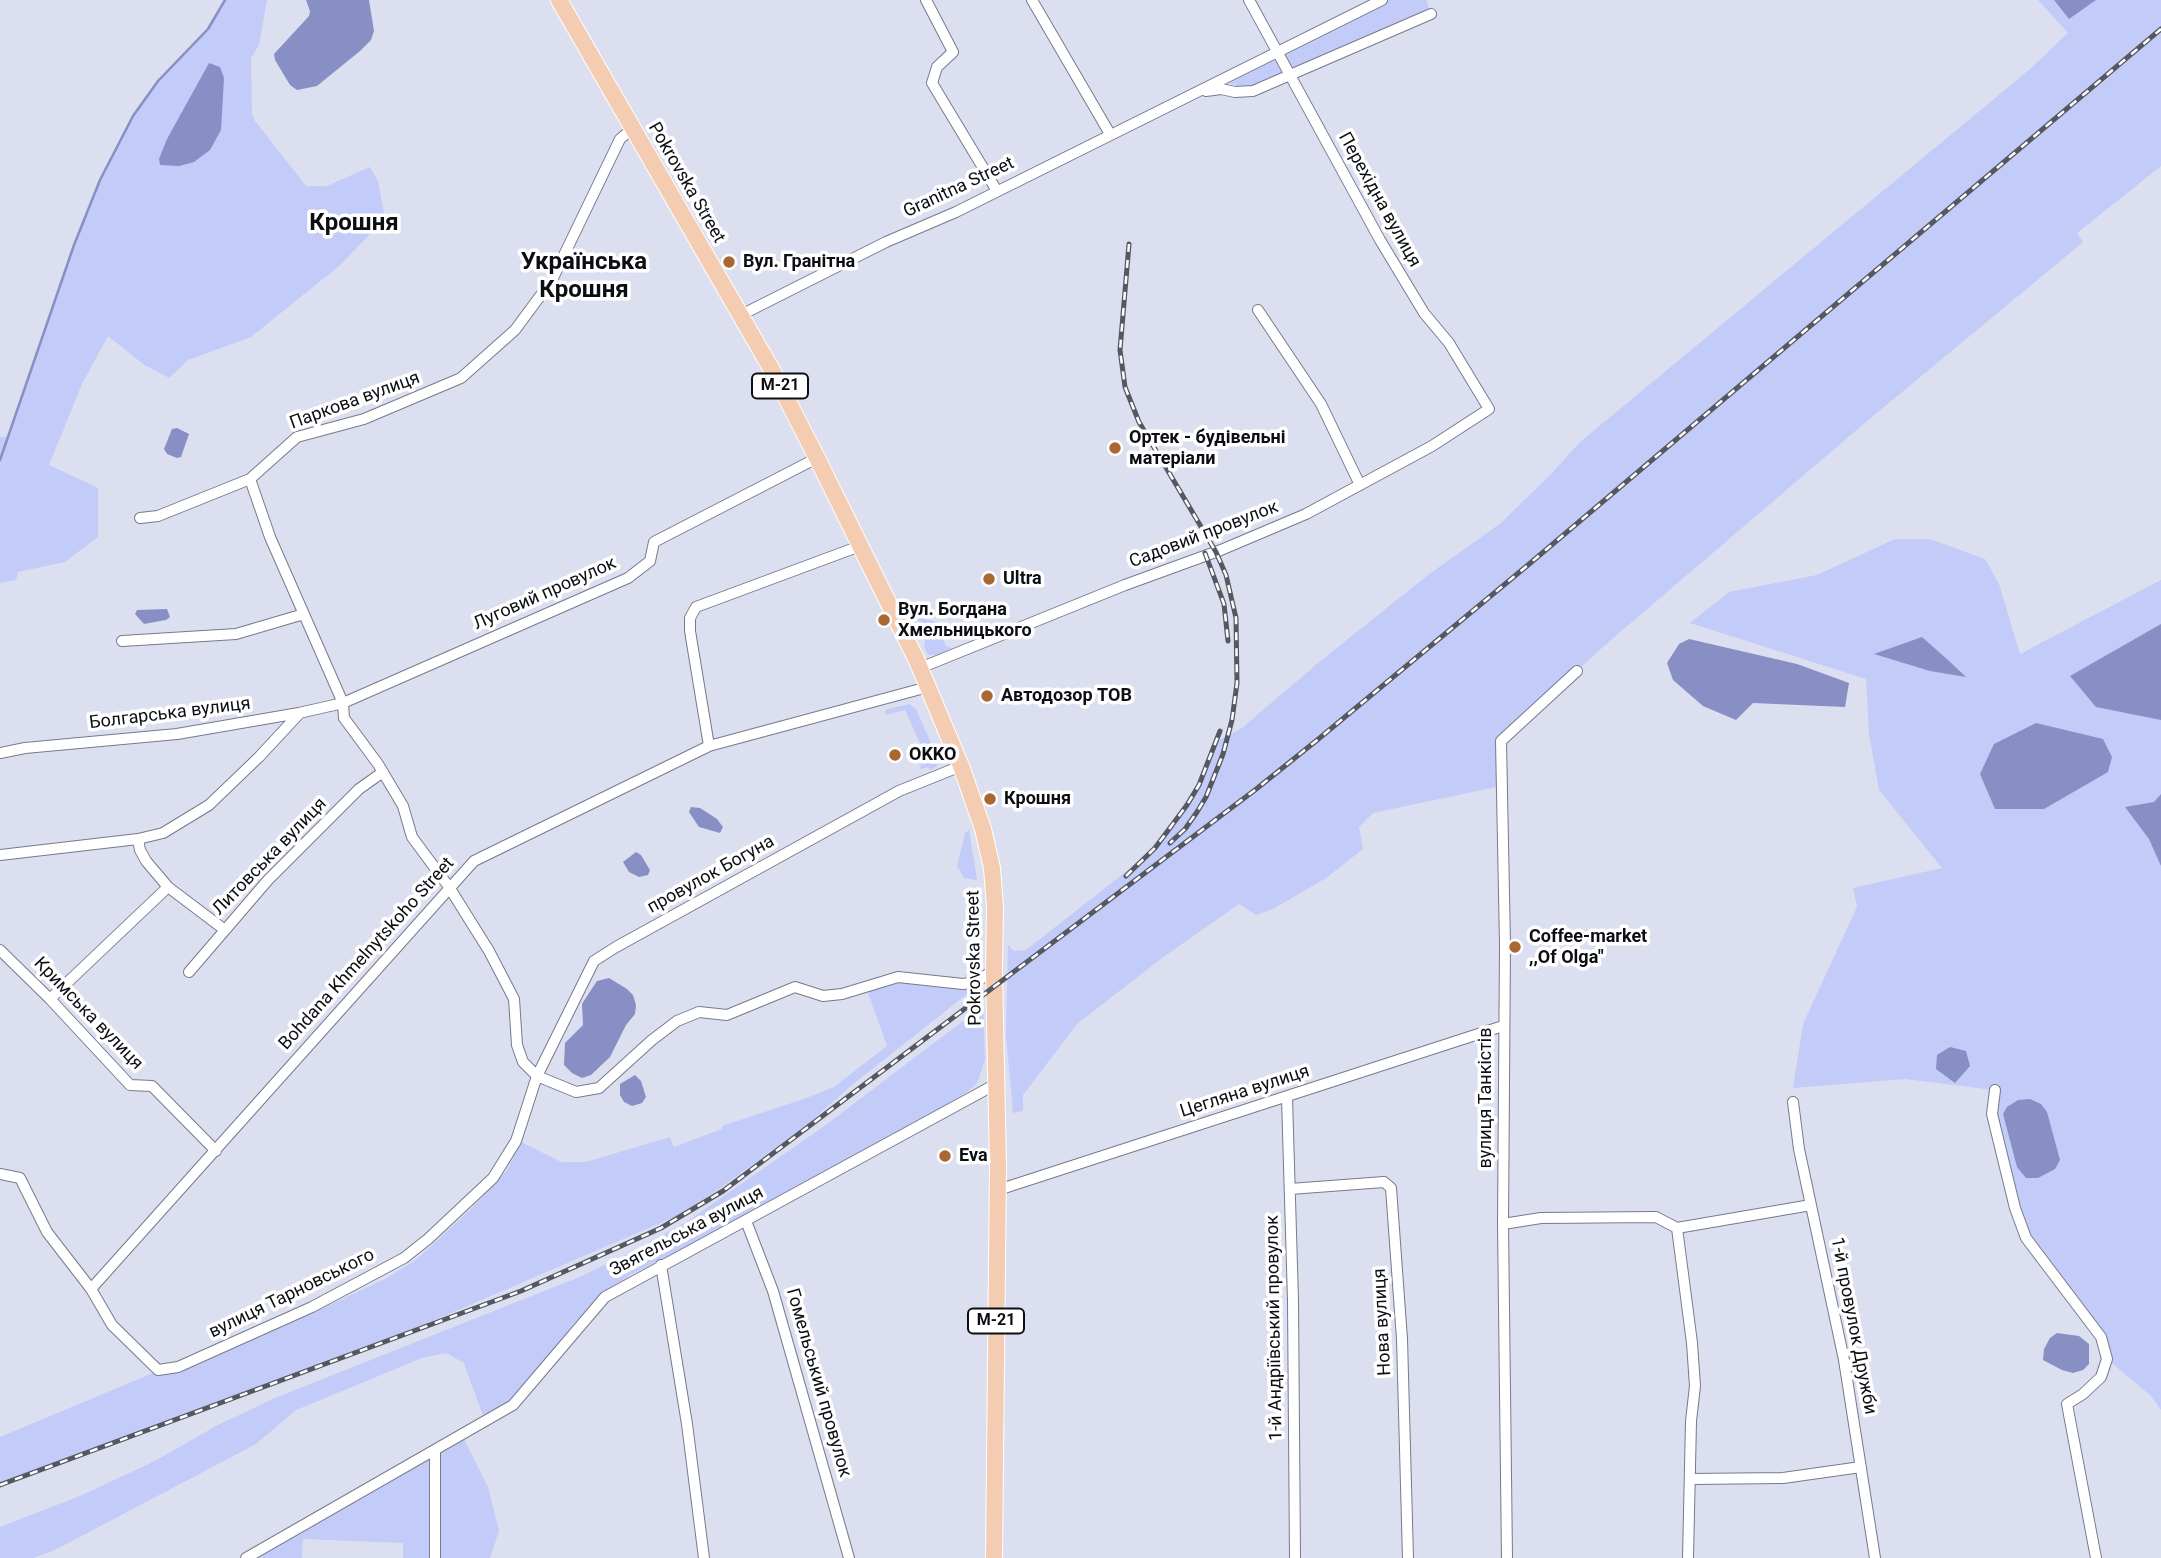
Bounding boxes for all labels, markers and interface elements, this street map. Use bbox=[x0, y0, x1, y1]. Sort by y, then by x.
street label: Pokrovska Street bbox=[643, 119, 729, 247]
street label: Перехідна вулиця bbox=[1333, 129, 1425, 271]
street label: Granitna Street bbox=[900, 153, 1018, 223]
district label: Крошня bbox=[309, 210, 399, 238]
district label: Українська Крошня bbox=[521, 249, 647, 305]
place label: Вул. Гранітна bbox=[743, 251, 855, 273]
marker: Вул. Гранітна bbox=[721, 254, 737, 270]
street label: Паркова вулиця bbox=[287, 367, 423, 435]
road number: М-21 bbox=[752, 374, 808, 398]
place label: Ортек - будівельні матеріали bbox=[1129, 427, 1286, 470]
marker: Ортек - будівельні матеріали bbox=[1107, 440, 1123, 456]
street label: Садовий провулок bbox=[1127, 497, 1281, 573]
street label: Луговий провулок bbox=[470, 553, 620, 635]
place label: Ultra bbox=[1003, 568, 1042, 590]
marker: Ultra bbox=[981, 571, 997, 587]
place label: Вул. Богдана Хмельницького bbox=[898, 599, 1032, 642]
marker: Вул. Богдана Хмельницького bbox=[876, 612, 892, 628]
place label: Автодозор ТОВ bbox=[1001, 685, 1132, 707]
marker: Автодозор ТОВ bbox=[979, 688, 995, 704]
street label: Болгарська вулиця bbox=[88, 693, 252, 735]
place label: OKKO bbox=[909, 744, 956, 766]
marker: OKKO bbox=[887, 747, 903, 763]
place label: Крошня bbox=[1004, 788, 1071, 810]
marker: Крошня bbox=[982, 791, 998, 807]
street label: Литовська вулиця bbox=[208, 794, 332, 920]
street label: провулок Богуна bbox=[644, 831, 778, 919]
street label: Bohdana Khmelnytskoho Street bbox=[275, 853, 459, 1055]
street label: Pokrovska Street bbox=[963, 890, 987, 1026]
place label: Coffee-market ,,Of Olga" bbox=[1529, 926, 1647, 968]
marker: Coffee-market ,,Of Olga" bbox=[1507, 939, 1523, 955]
street label: Кримська вулиця bbox=[29, 953, 147, 1075]
street label: вулиця Танкістів bbox=[1475, 1027, 1497, 1169]
street label: Цегляна вулиця bbox=[1178, 1061, 1312, 1123]
place label: Eva bbox=[959, 1145, 988, 1167]
marker: Eva bbox=[937, 1148, 953, 1164]
street label: Звягельська вулиця bbox=[606, 1182, 768, 1282]
street label: 1-й Андріївський провулок bbox=[1262, 1215, 1288, 1441]
street label: 1-й провулок Дружби bbox=[1825, 1236, 1881, 1416]
street label: вулиця Тарновського bbox=[206, 1245, 378, 1343]
street label: Нова вулиця bbox=[1369, 1268, 1397, 1376]
street label: Гомельський провулок bbox=[781, 1286, 855, 1480]
road number: М-21 bbox=[968, 1308, 1024, 1334]

